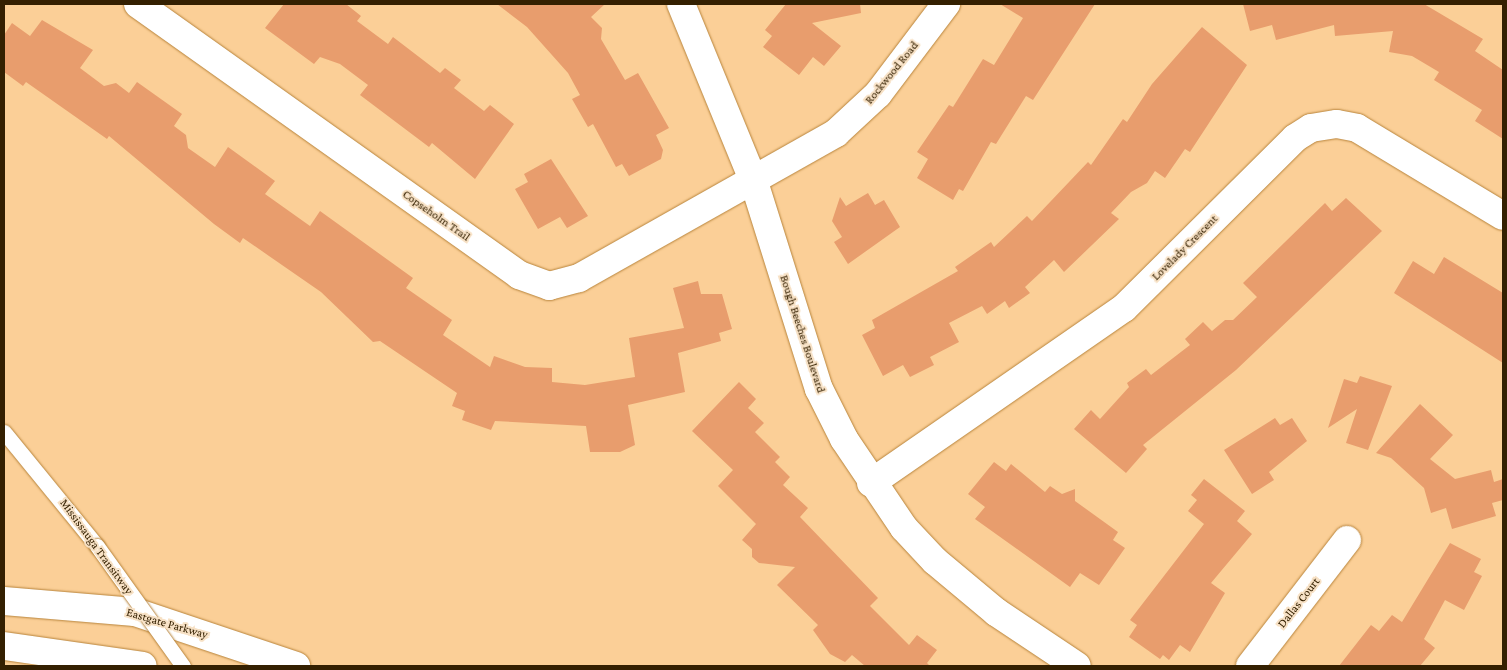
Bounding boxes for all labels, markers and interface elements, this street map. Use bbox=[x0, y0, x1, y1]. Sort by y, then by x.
street label: Rockwood Road bbox=[862, 39, 922, 107]
street label: Copseholm Trail bbox=[399, 187, 473, 245]
street label: Lovelady Crescent bbox=[1149, 212, 1221, 284]
street label: Bough Beeches Boulevard bbox=[776, 273, 828, 395]
street label: Mississauga Transitway bbox=[56, 496, 136, 598]
street label: Dallas Court bbox=[1275, 575, 1323, 631]
street label: Eastgate Parkway bbox=[125, 605, 209, 643]

